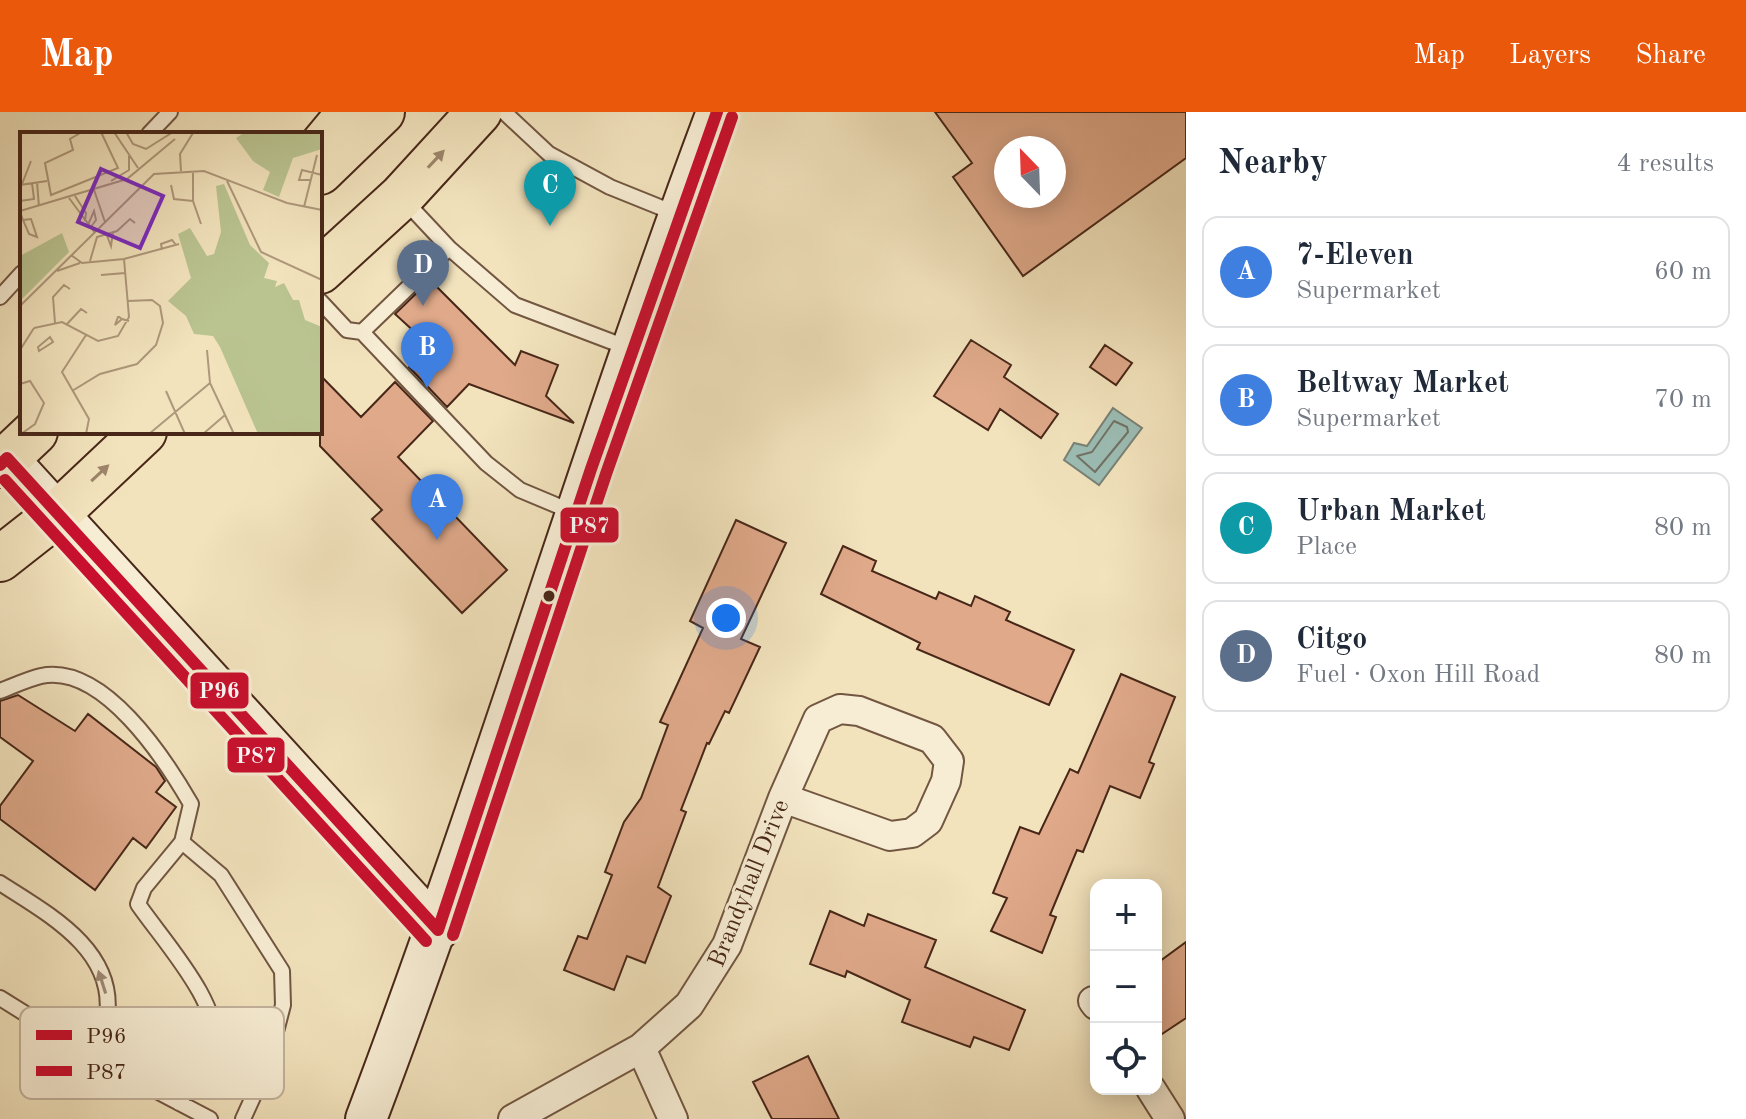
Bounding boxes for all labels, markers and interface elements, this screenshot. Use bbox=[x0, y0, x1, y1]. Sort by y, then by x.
text: Map bbox=[40, 37, 114, 75]
text: Map bbox=[1413, 42, 1465, 70]
text: Layers bbox=[1509, 42, 1591, 70]
text: Share bbox=[1635, 42, 1706, 70]
inset map bbox=[20, 132, 322, 434]
north arrow bbox=[994, 136, 1066, 208]
text: Nearby bbox=[1218, 147, 1328, 181]
one-way arrow bbox=[427, 149, 445, 168]
text: 4 results bbox=[1616, 151, 1714, 177]
pin: C bbox=[524, 160, 576, 226]
pin: D bbox=[397, 240, 449, 306]
text: 7-Eleven bbox=[1296, 241, 1414, 271]
text: A bbox=[1236, 259, 1256, 285]
text: 60 m bbox=[1654, 259, 1712, 285]
text: Supermarket bbox=[1296, 278, 1441, 304]
pin: B bbox=[401, 322, 453, 388]
text: Beltway Market bbox=[1296, 369, 1509, 399]
text: B bbox=[1237, 387, 1255, 413]
text: 70 m bbox=[1654, 387, 1712, 413]
text: Supermarket bbox=[1296, 406, 1441, 432]
one-way arrow bbox=[90, 465, 109, 483]
pin: A bbox=[411, 474, 463, 540]
text: Urban Market bbox=[1296, 497, 1486, 527]
line badge: P87 bbox=[559, 506, 620, 544]
text: C bbox=[1237, 515, 1255, 541]
text: 80 m bbox=[1654, 515, 1712, 541]
text: P87 bbox=[569, 516, 609, 538]
text: Place bbox=[1296, 534, 1357, 560]
unlabelled marker bbox=[541, 588, 557, 604]
your location bbox=[706, 598, 746, 638]
text: Citgo bbox=[1296, 625, 1367, 655]
text: D bbox=[1236, 643, 1256, 669]
text: 80 m bbox=[1654, 643, 1712, 669]
text: Fuel · Oxon Hill Road bbox=[1296, 662, 1540, 688]
line badge: P96 bbox=[189, 671, 250, 710]
text: P96 bbox=[199, 681, 239, 703]
line badge: P87 bbox=[226, 736, 286, 774]
text: P87 bbox=[236, 746, 276, 768]
street label: Brandyhall Drive bbox=[705, 796, 794, 971]
map controls bbox=[1090, 879, 1162, 1095]
button: + bbox=[1090, 879, 1162, 951]
button: − bbox=[1090, 951, 1162, 1023]
one-way arrow bbox=[95, 970, 107, 994]
legend bbox=[20, 1007, 284, 1099]
button: locate bbox=[1090, 1023, 1162, 1095]
text: P96 bbox=[86, 1026, 126, 1048]
text: P87 bbox=[86, 1062, 126, 1084]

